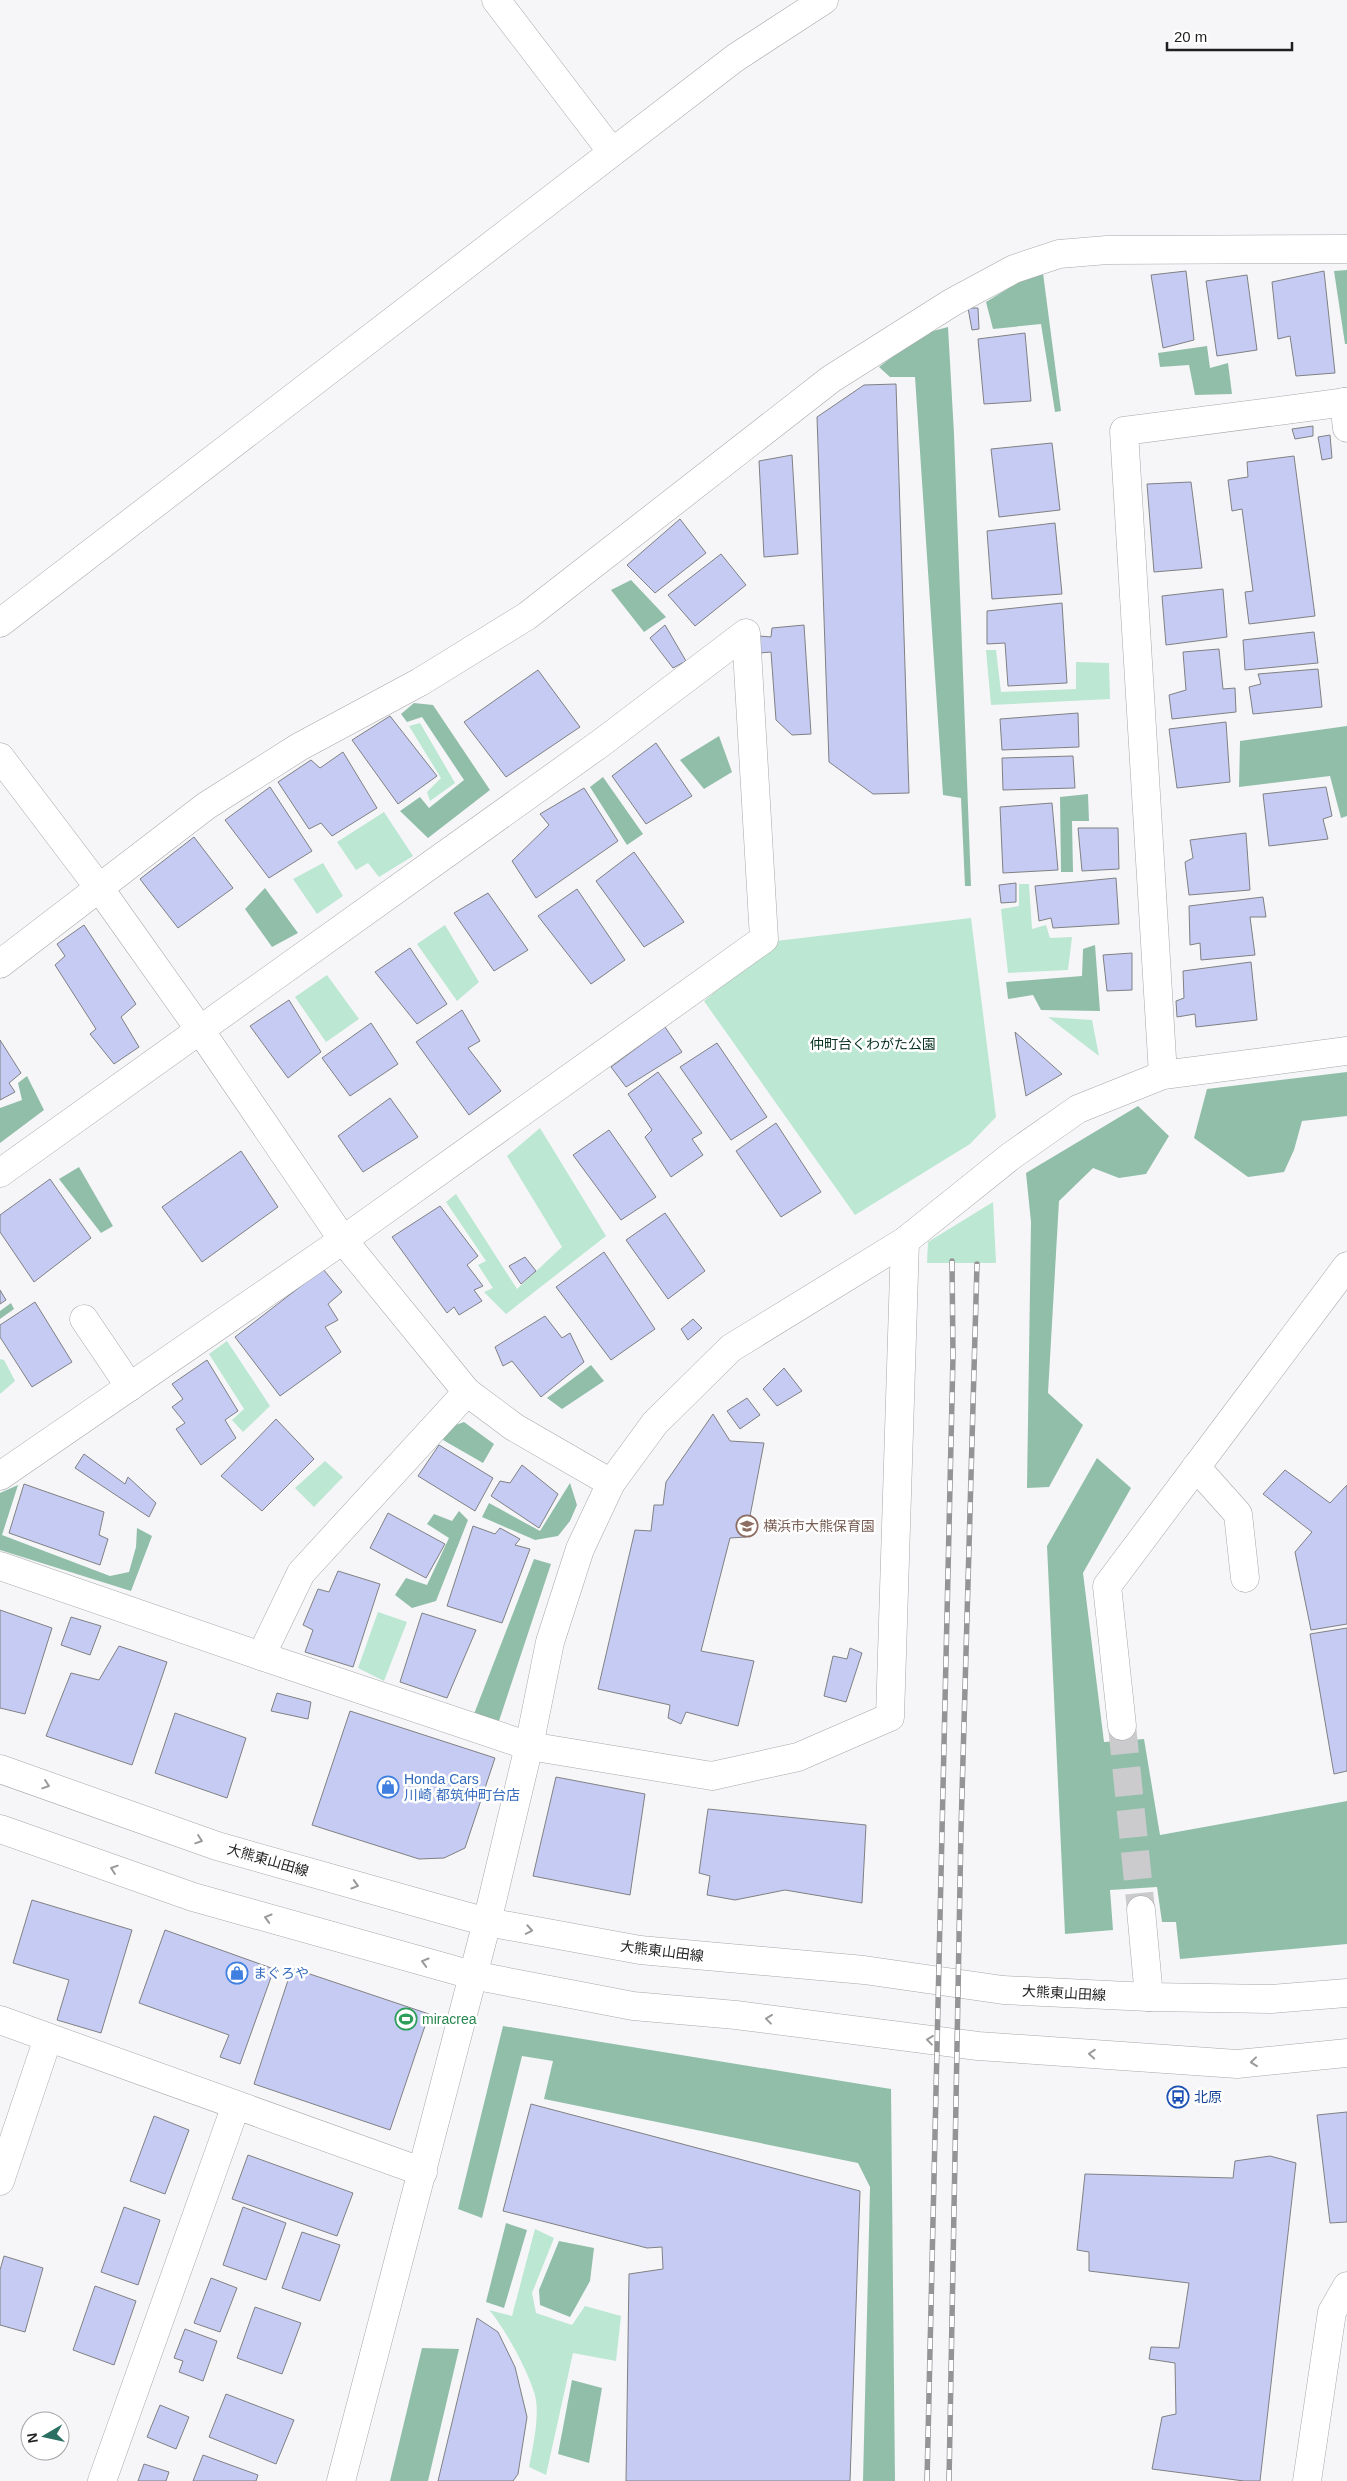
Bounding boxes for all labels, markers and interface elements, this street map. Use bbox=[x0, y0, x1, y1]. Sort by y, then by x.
scale bar bbox=[1167, 20, 1292, 52]
text: 20 m bbox=[1174, 28, 1207, 45]
park label: 仲町台くわがた公園 bbox=[810, 1036, 936, 1052]
school or university icon: 横浜市大熊保育園 bbox=[735, 1514, 759, 1538]
place label: 横浜市大熊保育園 bbox=[763, 1518, 875, 1534]
place label: Honda Cars 川崎 都筑仲町台店 bbox=[404, 1771, 520, 1803]
shop icon: Honda Cars 川崎 都筑仲町台店 bbox=[376, 1775, 400, 1799]
one-way arrow bbox=[41, 1779, 50, 1789]
one-way arrow bbox=[194, 1834, 203, 1844]
street label: 大熊東山田線 bbox=[225, 1841, 311, 1879]
one-way arrow bbox=[110, 1865, 118, 1875]
one-way arrow bbox=[351, 1879, 360, 1890]
one-way arrow bbox=[264, 1913, 273, 1924]
one-way arrow bbox=[525, 1924, 534, 1934]
street label: 大熊東山田線 bbox=[619, 1938, 705, 1964]
one-way arrow bbox=[421, 1957, 430, 1967]
shop icon: まぐろや bbox=[225, 1961, 249, 1985]
place label: まぐろや bbox=[253, 1965, 309, 1981]
street label: 大熊東山田線 bbox=[1022, 1983, 1106, 2003]
sports icon: miracrea bbox=[394, 2007, 418, 2031]
place label: miracrea bbox=[422, 2011, 477, 2027]
one-way arrow bbox=[765, 2014, 773, 2025]
one-way arrow bbox=[926, 2035, 934, 2046]
one-way arrow bbox=[1088, 2049, 1096, 2060]
one-way arrow bbox=[1250, 2056, 1258, 2067]
bus stop icon: 北原 bbox=[1166, 2085, 1190, 2109]
place label: 北原 bbox=[1194, 2089, 1222, 2105]
north arrow bbox=[20, 2411, 70, 2461]
text: N bbox=[23, 2432, 41, 2444]

